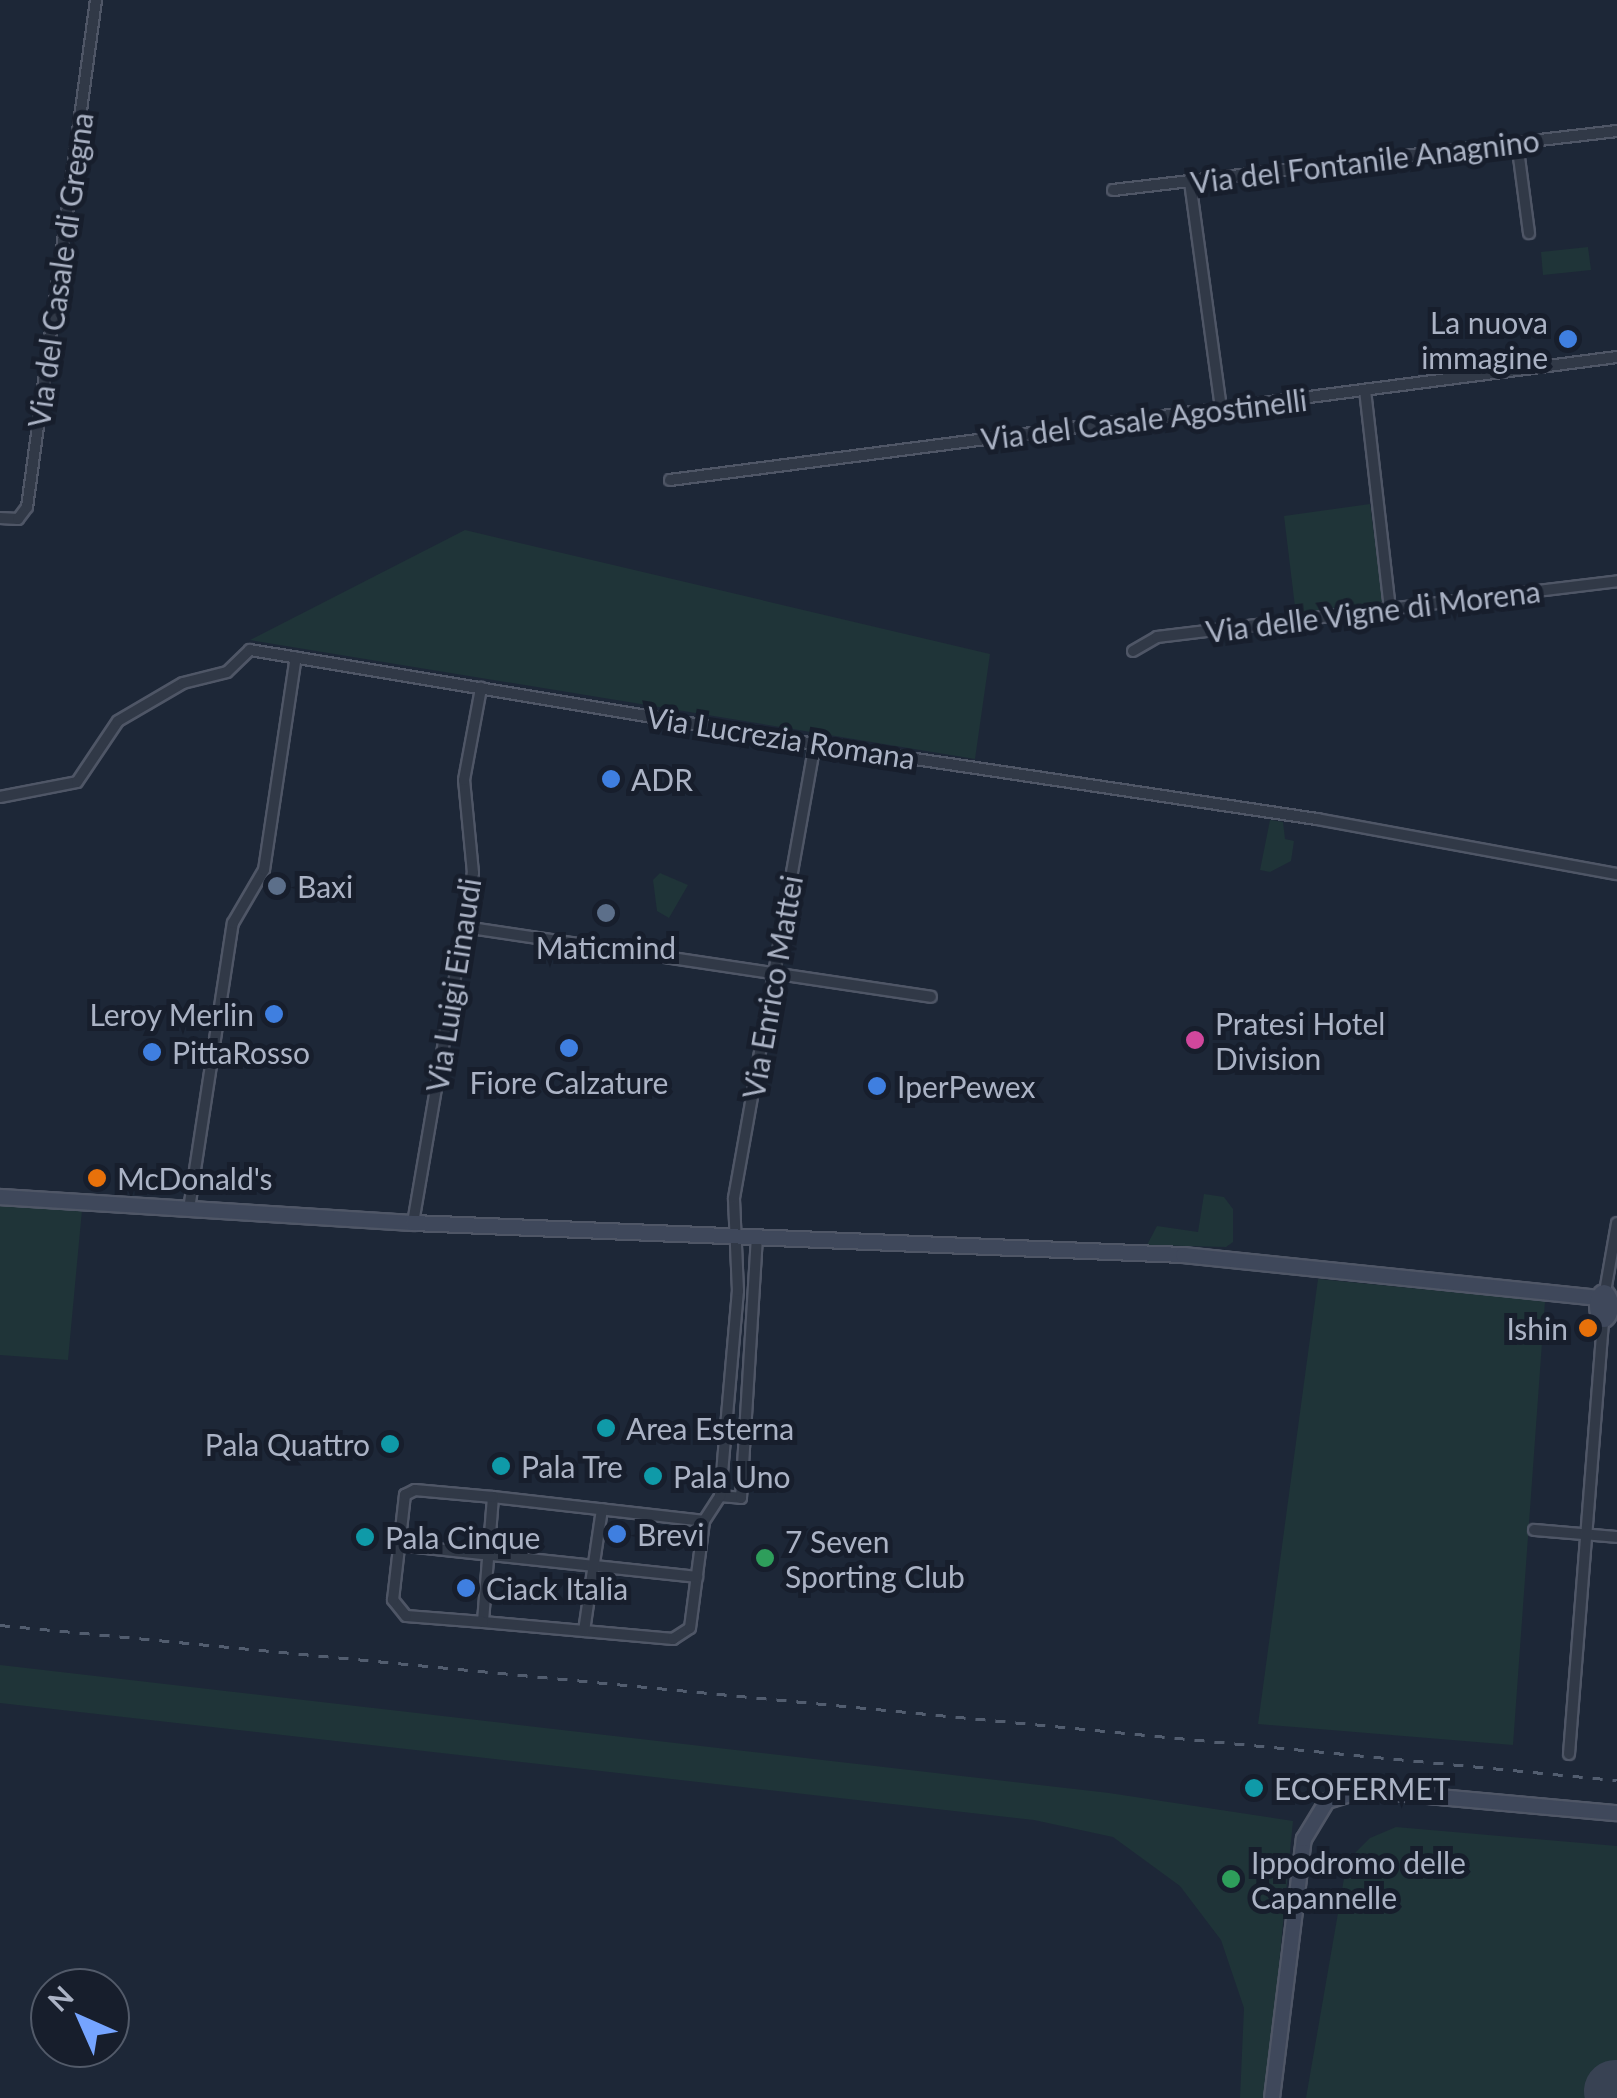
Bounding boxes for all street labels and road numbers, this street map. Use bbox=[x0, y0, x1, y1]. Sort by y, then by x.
street label: Via del Casale di Gregna bbox=[20, 110, 100, 430]
street label: Via del Fontanile Anagnino bbox=[1188, 122, 1542, 200]
street label: Via del Casale Agostinelli bbox=[979, 381, 1309, 457]
street label: Via delle Vigne di Morena bbox=[1203, 573, 1543, 649]
street label: Via Lucrezia Romana bbox=[644, 698, 918, 776]
street label: Via Enrico Mattei bbox=[735, 873, 809, 1101]
street label: Via Luigi Einaudi bbox=[418, 876, 488, 1094]

